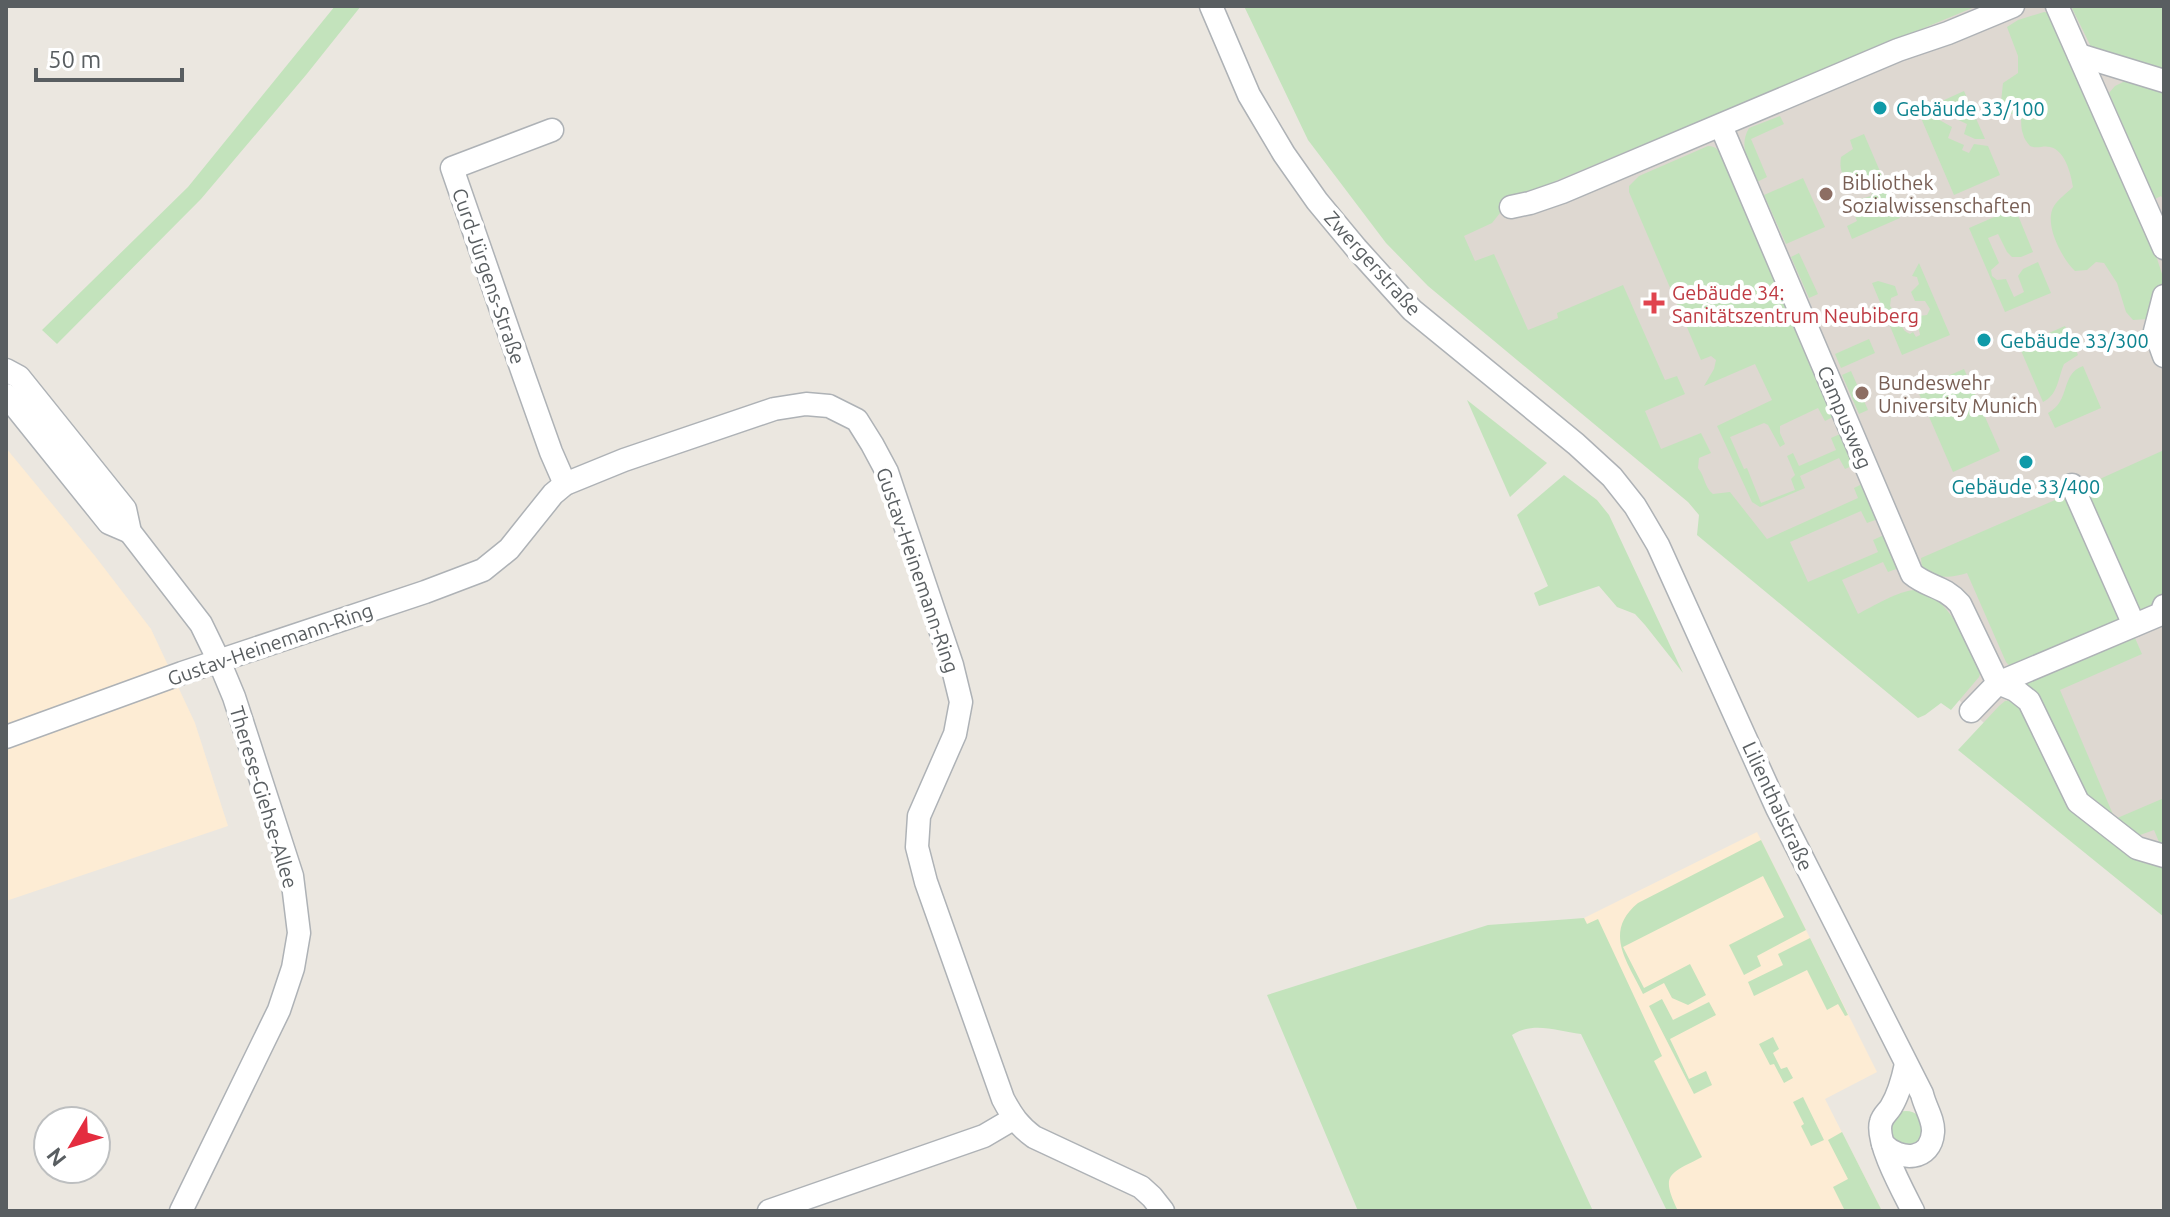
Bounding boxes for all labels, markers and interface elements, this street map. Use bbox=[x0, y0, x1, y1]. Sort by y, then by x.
scale bar bbox=[36, 32, 182, 82]
text: 50 m bbox=[48, 46, 101, 73]
place label: Gebäude 33/100 bbox=[1896, 97, 2045, 120]
marker: Gebäude 33/100 bbox=[1871, 99, 1889, 117]
place label: Bibliothek Sozialwissenschaften bbox=[1842, 171, 2031, 217]
street label: Curd-Jürgens-Straße bbox=[448, 185, 530, 367]
marker: Bibliothek Sozialwissenschaften bbox=[1817, 185, 1835, 203]
street label: Zwergerstraße bbox=[1320, 206, 1426, 320]
place label: Gebäude 34: Sanitätszentrum Neubiberg bbox=[1672, 281, 1919, 327]
marker: Gebäude 34: Sanitätszentrum Neubiberg bbox=[1643, 292, 1665, 314]
place label: Gebäude 33/300 bbox=[2000, 329, 2149, 352]
marker: Gebäude 33/300 bbox=[1975, 331, 1993, 349]
street label: Campusweg bbox=[1813, 362, 1877, 472]
place label: Bundeswehr University Munich bbox=[1878, 371, 2038, 417]
marker: Bundeswehr University Munich bbox=[1853, 384, 1871, 402]
marker: Gebäude 33/400 bbox=[2017, 453, 2035, 471]
street label: Gustav-Heinemann-Ring bbox=[872, 464, 964, 676]
place label: Gebäude 33/400 bbox=[1952, 475, 2100, 498]
street label: Gustav-Heinemann-Ring bbox=[164, 598, 376, 690]
street label: Therese-Giehse-Allee bbox=[225, 703, 303, 891]
street label: Lilienthalstraße bbox=[1738, 738, 1818, 874]
north arrow bbox=[32, 1105, 112, 1185]
text: N bbox=[41, 1143, 71, 1172]

